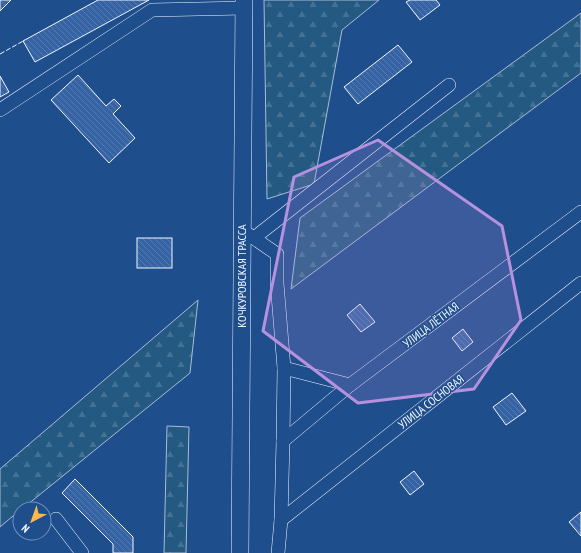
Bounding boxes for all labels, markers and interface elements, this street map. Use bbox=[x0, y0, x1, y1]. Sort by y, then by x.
street label: КОЧКУРОВСКАЯ ТРАССА bbox=[234, 224, 249, 328]
street label: УЛИЦА ЛЁТНАЯ bbox=[400, 299, 462, 351]
street label: УЛИЦА СОСНОВАЯ bbox=[395, 371, 467, 432]
north arrow bbox=[12, 501, 52, 541]
text: N bbox=[19, 521, 32, 536]

